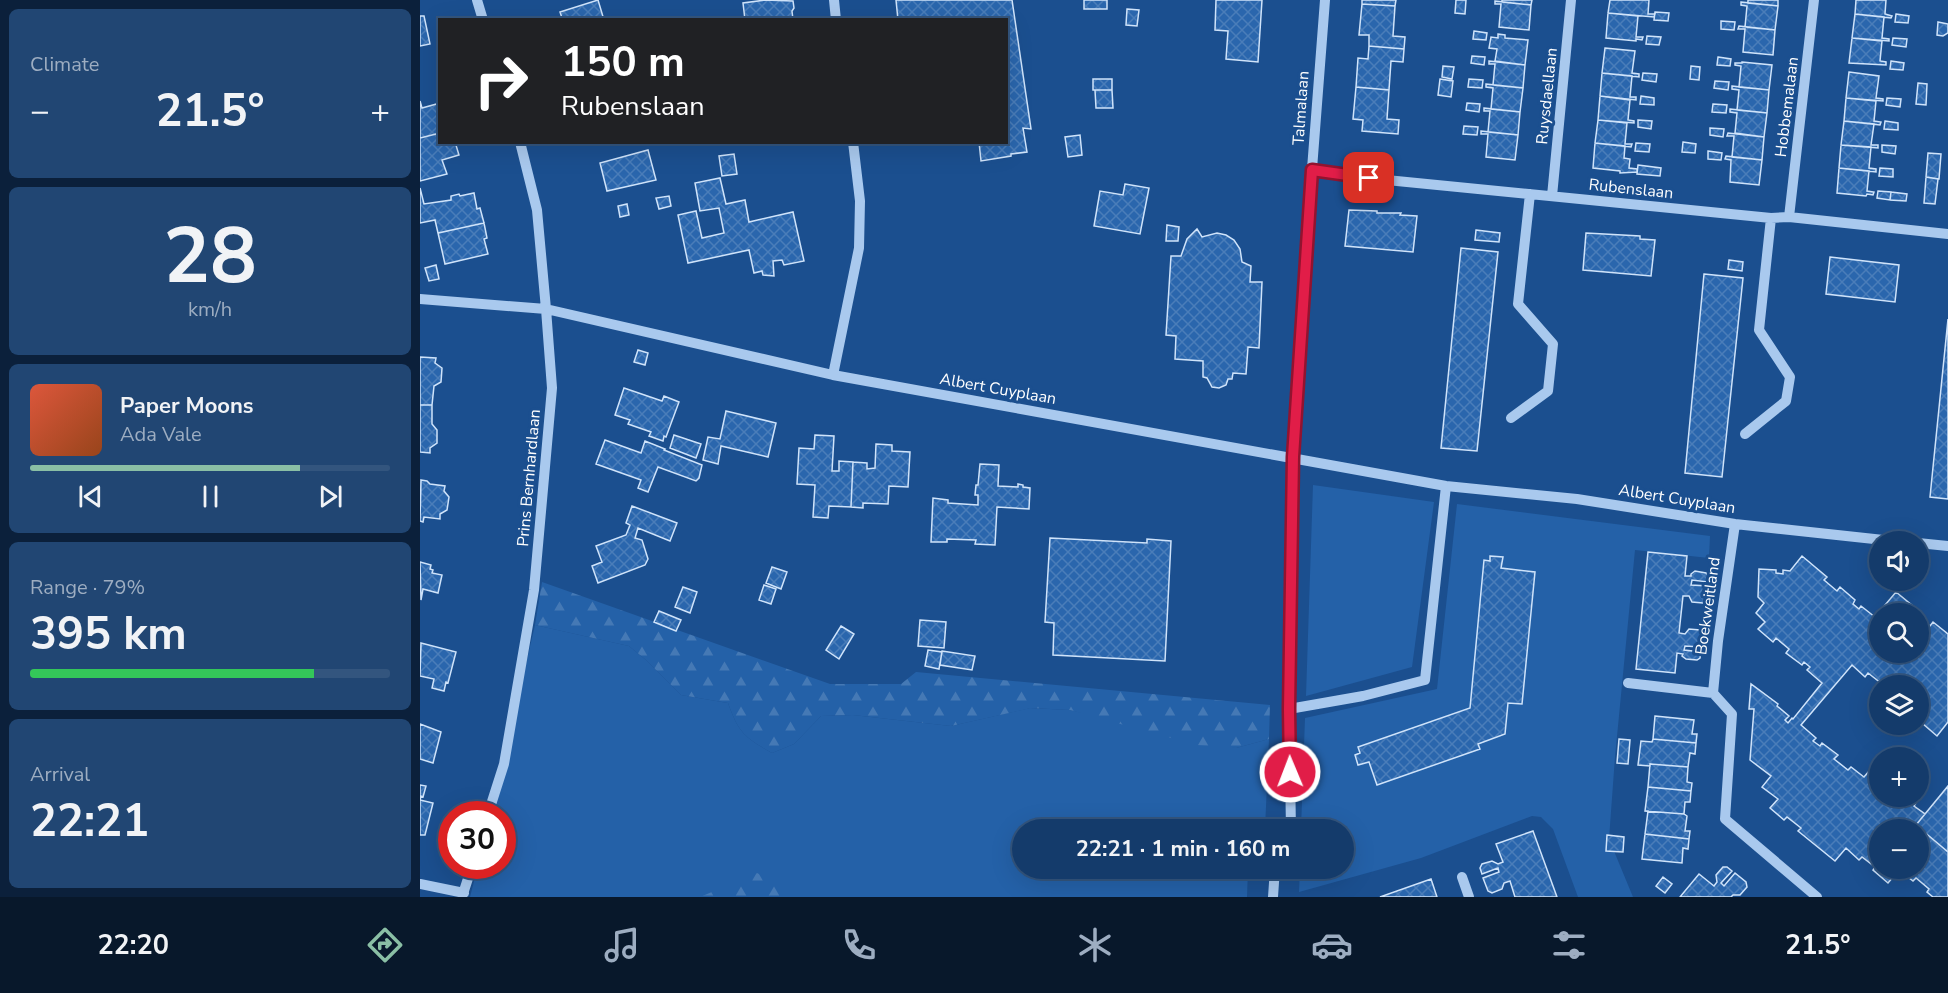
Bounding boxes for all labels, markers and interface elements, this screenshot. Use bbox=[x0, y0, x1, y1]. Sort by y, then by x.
text: 150 m bbox=[561, 34, 685, 91]
icon: right bbox=[462, 42, 540, 120]
street label: Ruysdaellaan bbox=[1531, 46, 1563, 146]
text: Climate bbox=[30, 51, 99, 78]
street label: Hobbemalaan bbox=[1770, 55, 1804, 159]
street label: Talmalaan bbox=[1287, 70, 1315, 146]
text: 21.5° bbox=[155, 81, 265, 142]
text: Rubenslaan bbox=[561, 88, 705, 125]
text: − bbox=[30, 89, 50, 134]
text: + bbox=[370, 89, 390, 134]
pin bbox=[1343, 152, 1394, 203]
icon: arrive bbox=[1352, 161, 1385, 194]
street label: Rubenslaan bbox=[1588, 174, 1674, 204]
text: 28 bbox=[163, 203, 257, 310]
text: km/h bbox=[188, 296, 232, 323]
street label: Albert Cuyplaan bbox=[938, 368, 1058, 410]
text: Paper Moons bbox=[120, 391, 254, 421]
street label: Prins Bernhardlaan bbox=[512, 408, 546, 548]
text: Ada Vale bbox=[120, 421, 202, 448]
street label: Albert Cuyplaan bbox=[1617, 479, 1737, 519]
icon: previous bbox=[74, 480, 107, 513]
icon: pause bbox=[194, 480, 227, 513]
icon: next bbox=[314, 480, 347, 513]
map controls bbox=[1869, 531, 1929, 879]
button: sound bbox=[1869, 531, 1929, 591]
street label: Boekweitland bbox=[1690, 556, 1726, 656]
text: Range · 79% bbox=[30, 574, 145, 601]
button: search bbox=[1869, 603, 1929, 663]
text: 395 km bbox=[30, 604, 187, 665]
button: layers bbox=[1869, 675, 1929, 735]
position arrow bbox=[1258, 740, 1322, 804]
button: + bbox=[1869, 747, 1929, 807]
text: Arrival bbox=[30, 761, 90, 788]
text: 22:21 bbox=[30, 791, 149, 852]
speed limit sign: 30 bbox=[438, 801, 516, 879]
button: − bbox=[1869, 819, 1929, 879]
text: 22:21 · 1 min · 160 m bbox=[1076, 834, 1290, 864]
icon: directions bbox=[364, 924, 406, 966]
icon: music bbox=[601, 924, 643, 966]
icon: phone bbox=[838, 924, 880, 966]
icon: climate bbox=[1074, 924, 1116, 966]
icon: car bbox=[1311, 924, 1353, 966]
icon: filters bbox=[1548, 924, 1590, 966]
text: 22:20 bbox=[97, 927, 169, 964]
text: 21.5° bbox=[1785, 927, 1850, 964]

